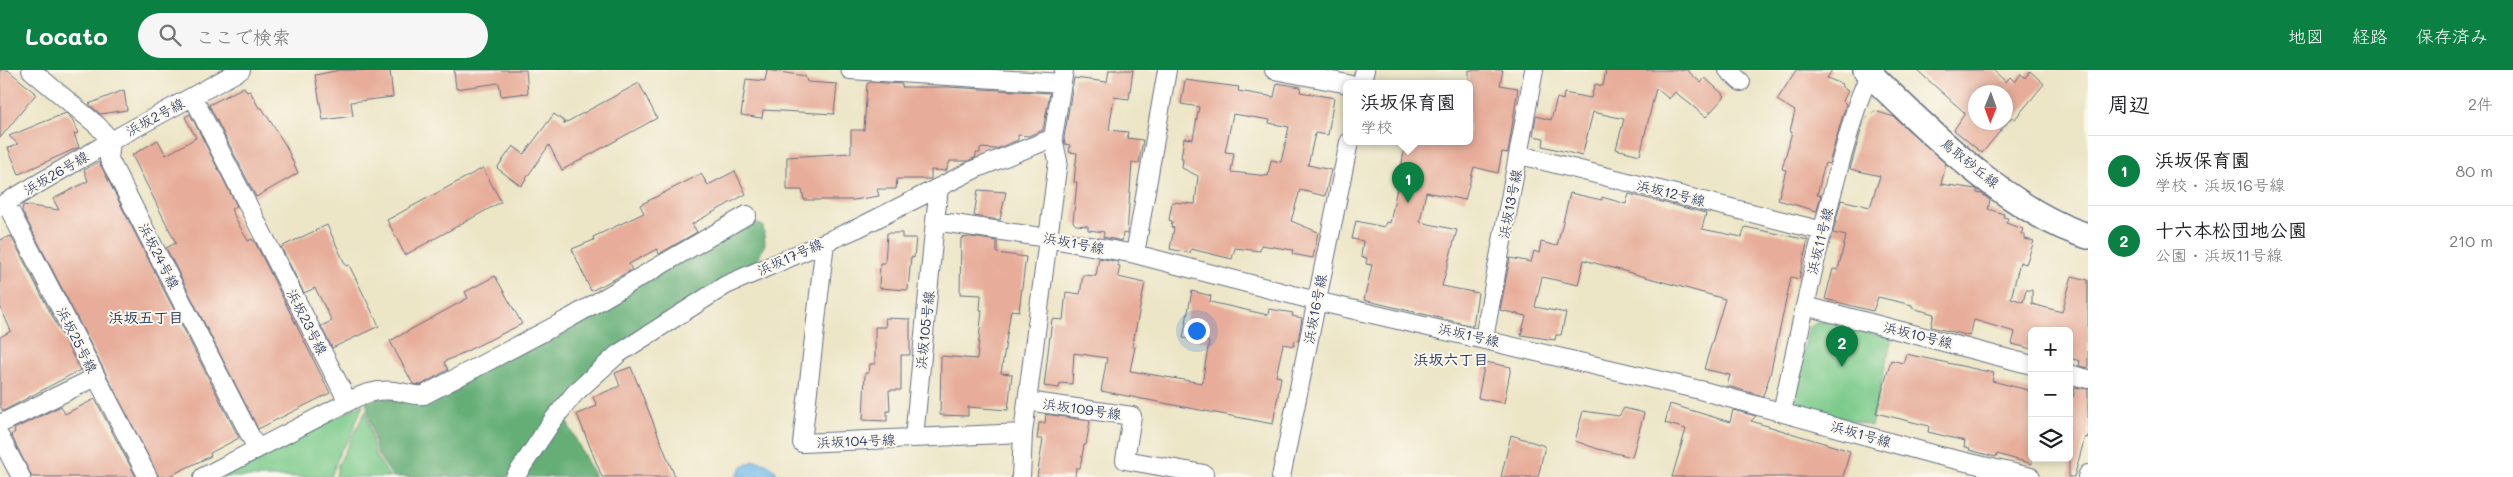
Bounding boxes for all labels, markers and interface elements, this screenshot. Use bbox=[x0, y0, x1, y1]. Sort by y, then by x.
search box bbox=[138, 13, 488, 58]
text: Locato bbox=[25, 20, 108, 51]
icon: search bbox=[156, 21, 184, 49]
text: ここで検索 bbox=[196, 24, 291, 49]
text: 地図 bbox=[2288, 24, 2324, 48]
text: 経路 bbox=[2352, 24, 2388, 48]
text: 保存済み bbox=[2416, 24, 2488, 48]
popup bbox=[1343, 80, 1473, 145]
north arrow bbox=[1968, 85, 2013, 130]
text: 浜坂保育園 bbox=[1360, 89, 1456, 114]
text: 周辺 bbox=[2108, 90, 2150, 117]
street label: 浜坂2号線 bbox=[122, 93, 187, 140]
text: 2件 bbox=[2468, 93, 2493, 114]
text: 学校 bbox=[1360, 116, 1393, 137]
street label: 鳥取砂丘線 bbox=[1937, 133, 2003, 192]
street label: 浜坂26号線 bbox=[20, 146, 92, 199]
text: 浜坂保育園 bbox=[2155, 147, 2250, 172]
text: 1 bbox=[2120, 160, 2128, 181]
text: 80 m bbox=[2456, 160, 2493, 181]
pin: 1 bbox=[1392, 162, 1424, 203]
street label: 浜坂13号線 bbox=[1493, 168, 1526, 240]
text: 学校 · 浜坂16号線 bbox=[2155, 174, 2285, 195]
street label: 浜坂12号線 bbox=[1635, 175, 1707, 210]
street label: 浜坂11号線 bbox=[1802, 205, 1837, 276]
text: 十六本松団地公園 bbox=[2155, 217, 2307, 242]
street label: 浜坂24号線 bbox=[135, 219, 184, 292]
street label: 浜坂1号線 bbox=[1042, 227, 1106, 258]
text: 2 bbox=[2120, 230, 2128, 251]
text: 210 m bbox=[2449, 230, 2493, 251]
street label: 浜坂17号線 bbox=[754, 234, 826, 279]
text: 公園 · 浜坂11号線 bbox=[2155, 244, 2283, 265]
street label: 浜坂16号線 bbox=[1298, 272, 1331, 345]
street label: 浜坂23号線 bbox=[283, 285, 332, 358]
street label: 浜坂105号線 bbox=[911, 290, 938, 370]
street label: 浜坂25号線 bbox=[53, 303, 102, 376]
district label: 浜坂五丁目 bbox=[108, 307, 184, 327]
street label: 浜坂10号線 bbox=[1881, 317, 1955, 352]
your location bbox=[1184, 318, 1210, 344]
street label: 浜坂1号線 bbox=[1437, 318, 1502, 351]
pin: 2 bbox=[1826, 326, 1858, 367]
map controls bbox=[2028, 327, 2073, 462]
button: + bbox=[2028, 327, 2073, 372]
district label: 浜坂六丁目 bbox=[1413, 349, 1489, 369]
button: − bbox=[2028, 372, 2073, 417]
street label: 浜坂109号線 bbox=[1042, 394, 1123, 423]
street label: 浜坂1号線 bbox=[1829, 416, 1894, 451]
button: layers bbox=[2028, 417, 2073, 462]
street label: 浜坂104号線 bbox=[816, 430, 896, 451]

